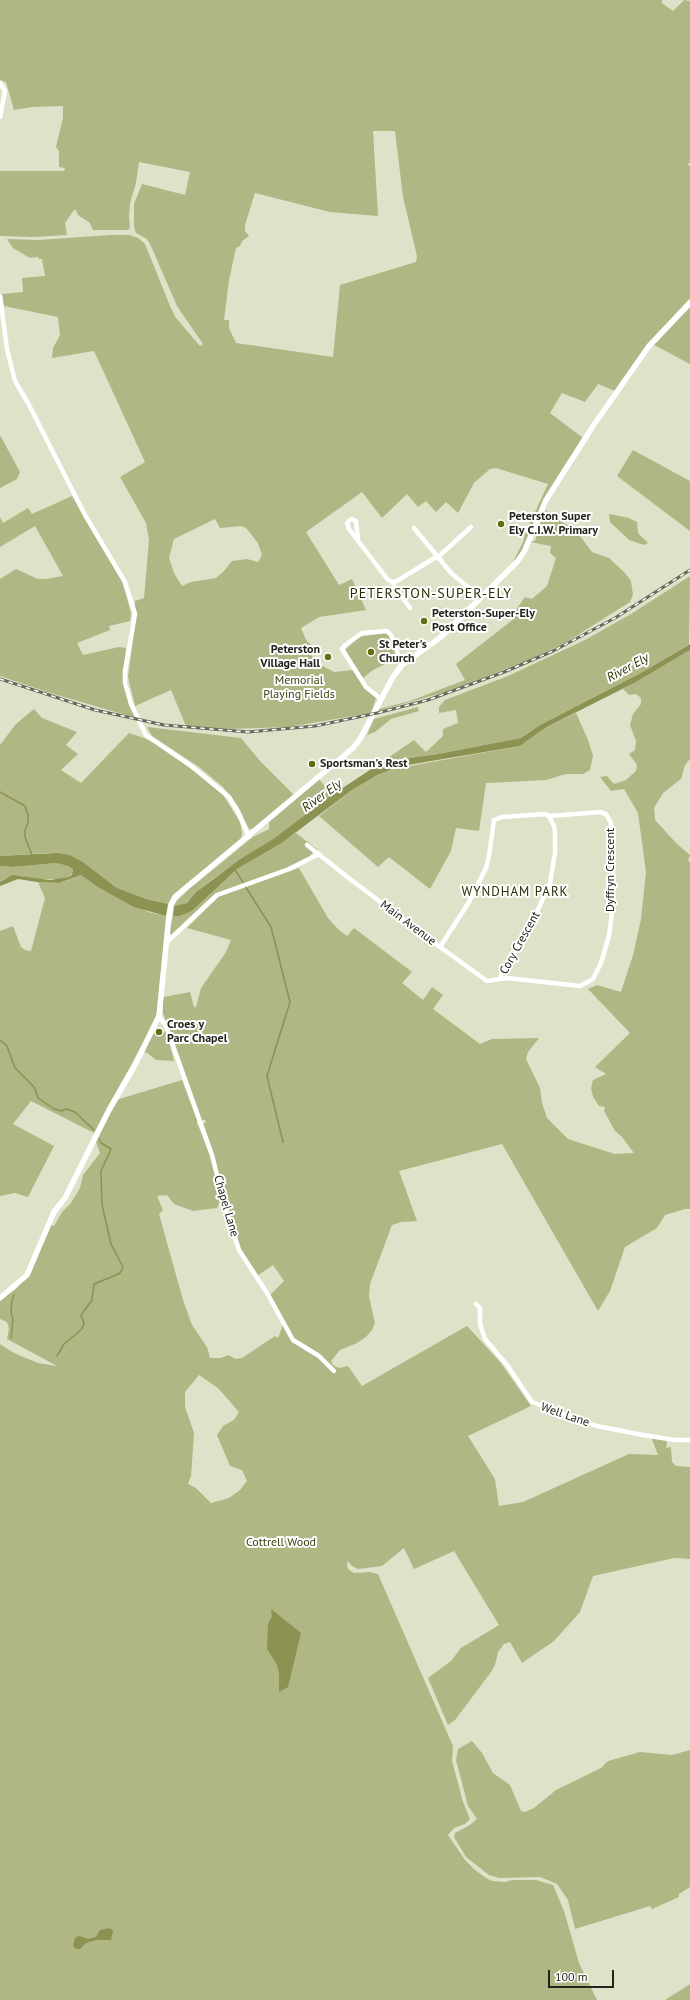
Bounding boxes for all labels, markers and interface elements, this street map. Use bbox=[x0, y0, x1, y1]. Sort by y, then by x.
place label: Peterston Super Ely C.I.W. Primary bbox=[509, 510, 598, 538]
marker: Peterston Super Ely C.I.W. Primary bbox=[496, 519, 506, 529]
district label: PETERSTON-SUPER-ELY bbox=[350, 586, 512, 602]
place label: Peterston-Super-Ely Post Office bbox=[432, 607, 535, 635]
marker: Peterston-Super-Ely Post Office bbox=[419, 616, 429, 626]
place label: St Peter's Church bbox=[379, 638, 427, 666]
place label: Peterston Village Hall bbox=[260, 643, 320, 671]
marker: St Peter's Church bbox=[366, 647, 376, 657]
water label: River Ely bbox=[604, 650, 652, 686]
marker: Peterston Village Hall bbox=[323, 652, 333, 662]
park label: Memorial Playing Fields bbox=[263, 674, 335, 702]
place label: Sportsman's Rest bbox=[320, 757, 408, 771]
marker: Sportsman's Rest bbox=[307, 759, 317, 769]
water label: River Ely bbox=[299, 776, 345, 816]
street label: Dyffryn Crescent bbox=[604, 828, 618, 912]
district label: WYNDHAM PARK bbox=[461, 884, 569, 900]
street label: Main Avenue bbox=[377, 897, 439, 949]
street label: Cory Crescent bbox=[497, 909, 543, 977]
place label: Croes y Parc Chapel bbox=[167, 1018, 227, 1046]
marker: Croes y Parc Chapel bbox=[154, 1027, 164, 1037]
street label: Chapel Lane bbox=[210, 1174, 242, 1238]
street label: Well Lane bbox=[539, 1400, 591, 1430]
park label: Cottrell Wood bbox=[246, 1536, 316, 1550]
scale bar bbox=[550, 1962, 616, 1988]
text: 100 m bbox=[555, 1969, 588, 1984]

